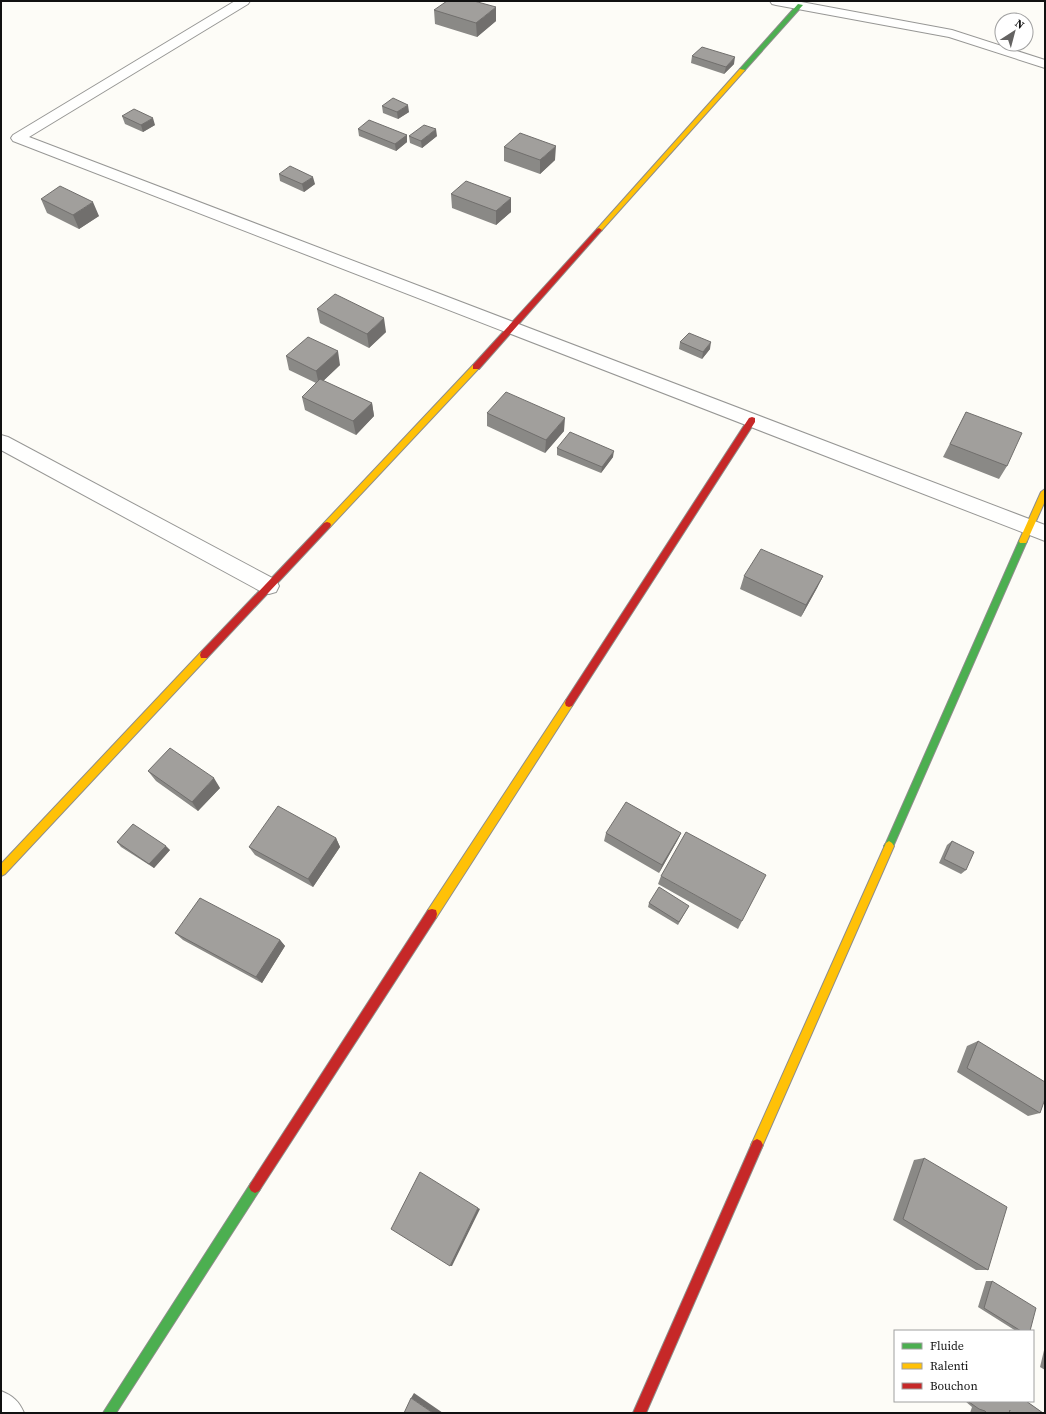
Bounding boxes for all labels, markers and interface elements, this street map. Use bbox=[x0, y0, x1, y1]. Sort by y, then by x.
north arrow bbox=[994, 12, 1034, 52]
text: N bbox=[1012, 16, 1027, 33]
legend bbox=[894, 1330, 1034, 1402]
text: Fluide bbox=[930, 1338, 964, 1354]
text: Ralenti bbox=[930, 1358, 969, 1374]
text: Bouchon bbox=[930, 1378, 978, 1394]

